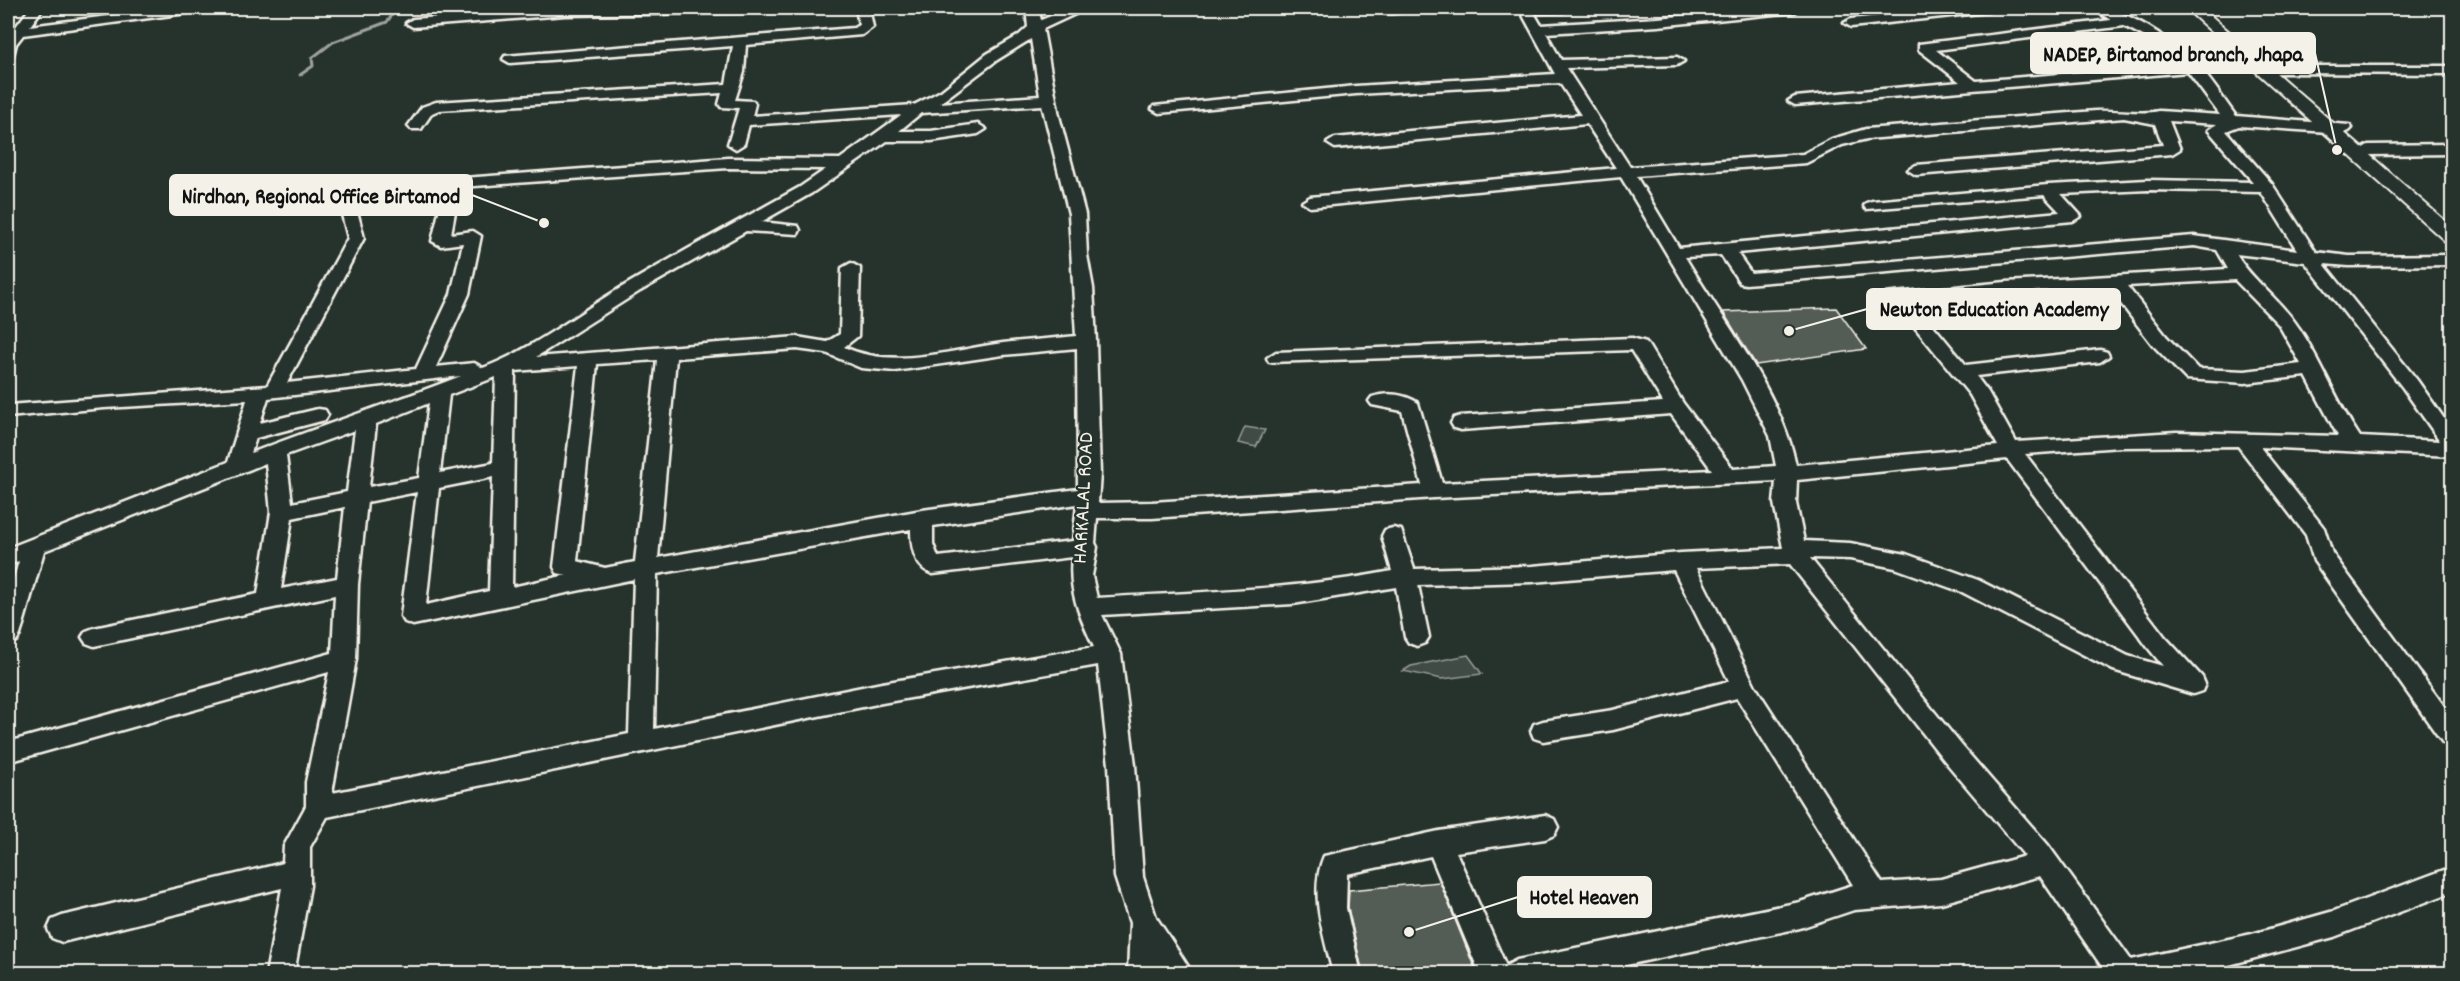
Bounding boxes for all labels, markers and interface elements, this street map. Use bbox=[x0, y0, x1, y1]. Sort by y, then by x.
callout: NADEP, Birtamod branch, Jhapa bbox=[2031, 33, 2315, 73]
text: NADEP, Birtamod branch, Jhapa bbox=[2043, 41, 2304, 72]
callout: Nirdhan, Regional Office Birtamod bbox=[170, 175, 472, 215]
text: Nirdhan, Regional Office Birtamod bbox=[182, 183, 460, 214]
callout: Newton Education Academy bbox=[1867, 289, 2120, 329]
text: Newton Education Academy bbox=[1879, 296, 2110, 327]
street label: HARKALAL ROAD bbox=[1067, 431, 1103, 565]
callout: Hotel Heaven bbox=[1518, 877, 1651, 917]
text: Hotel Heaven bbox=[1529, 884, 1639, 915]

